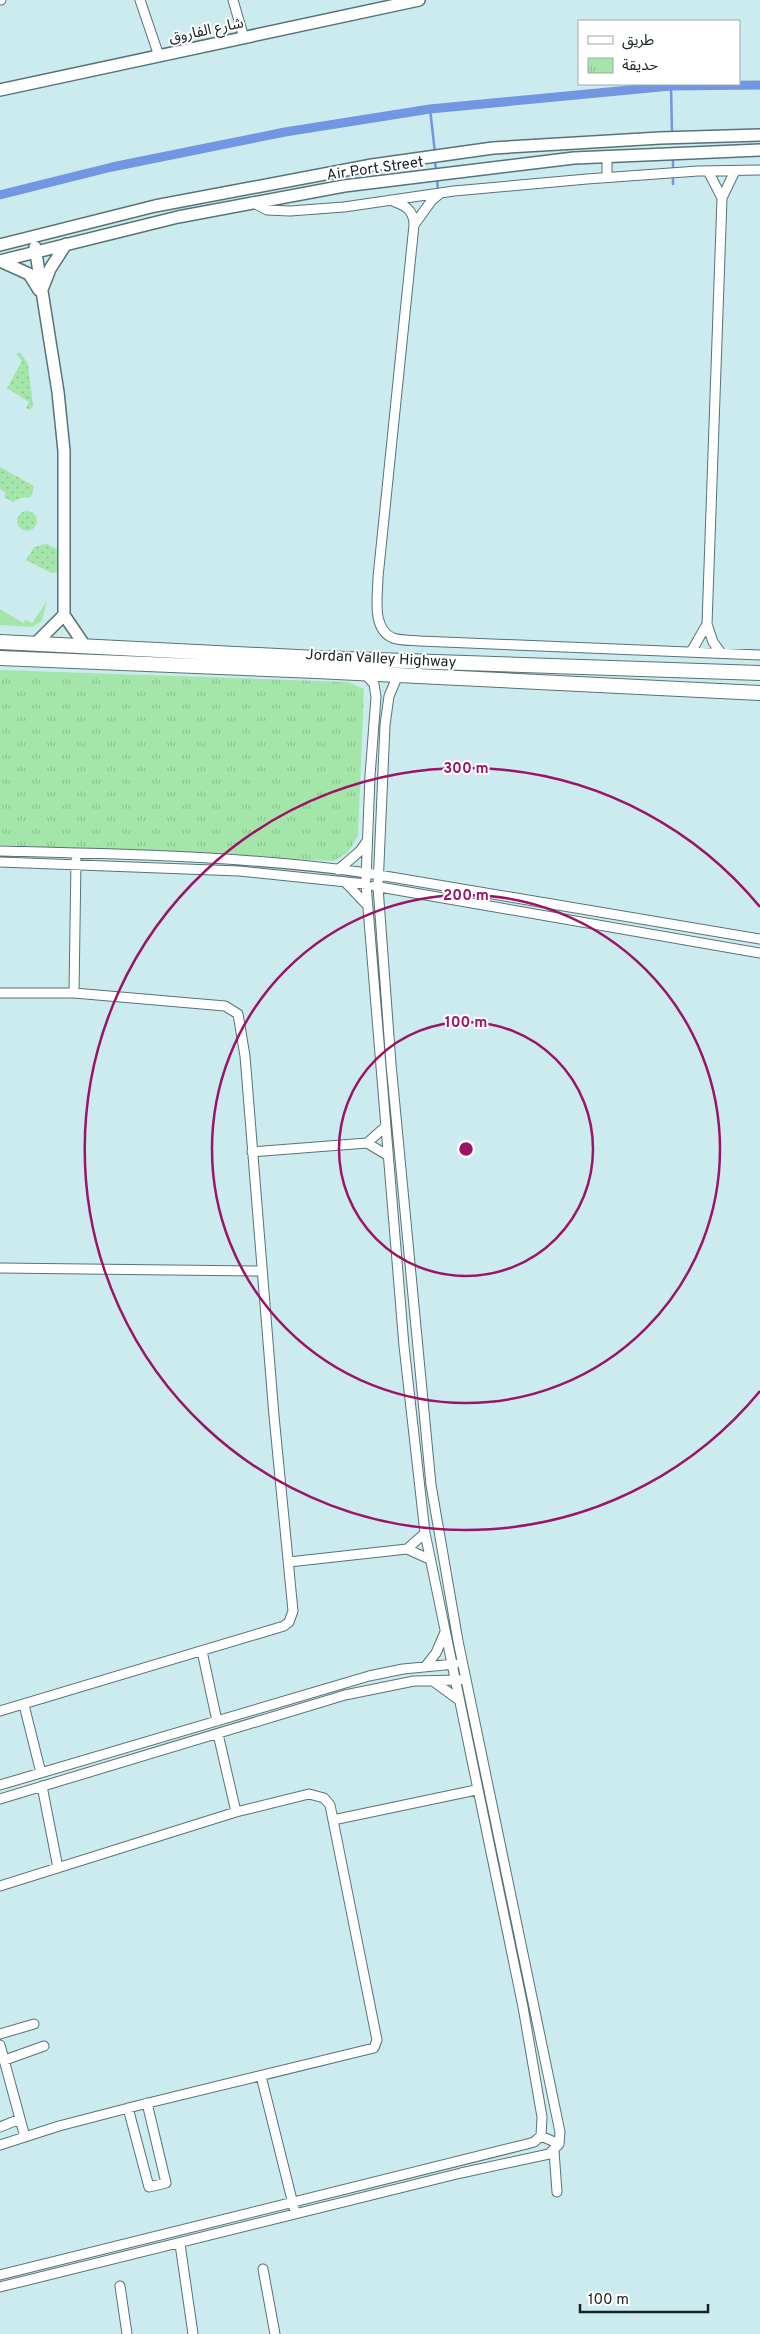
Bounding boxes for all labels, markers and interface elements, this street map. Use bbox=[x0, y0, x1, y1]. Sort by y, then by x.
street label: شارع الفاروق bbox=[167, 14, 246, 50]
legend bbox=[578, 20, 740, 85]
text: طريق bbox=[622, 32, 654, 51]
text: حديقة bbox=[622, 57, 658, 76]
street label: Air Port Street bbox=[326, 153, 425, 186]
street label: Jordan Valley Highway bbox=[305, 646, 457, 673]
text: 300 m bbox=[443, 760, 489, 779]
text: 200 m bbox=[443, 887, 489, 906]
text: 100 m bbox=[445, 1014, 487, 1033]
centre of rings bbox=[457, 1140, 475, 1158]
scale bar bbox=[580, 2282, 708, 2314]
text: 100 m bbox=[588, 2291, 629, 2310]

